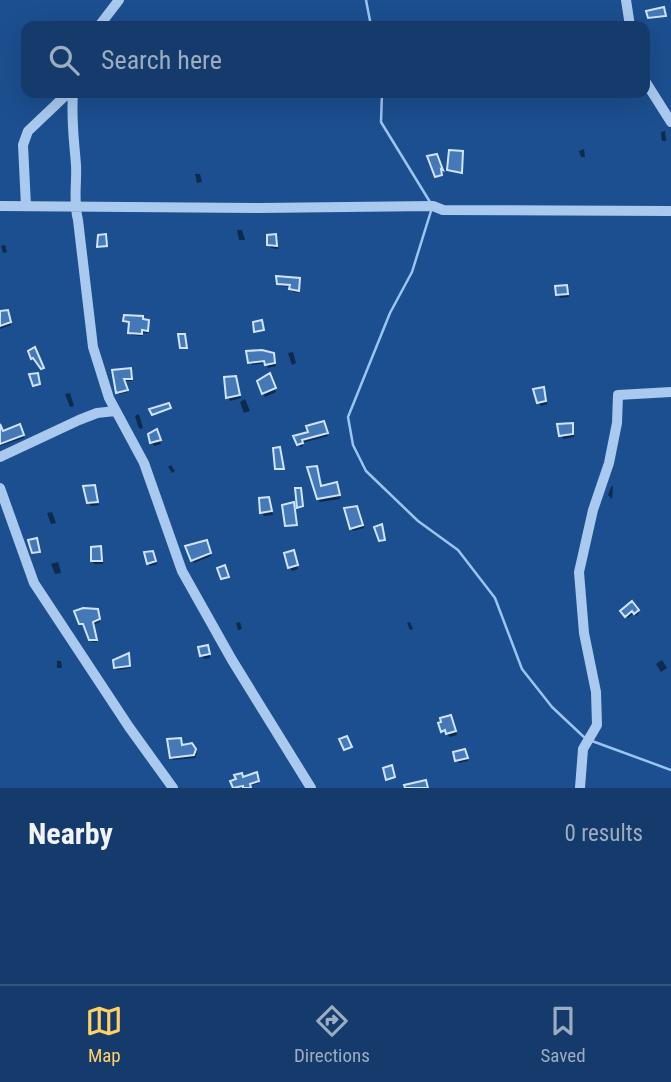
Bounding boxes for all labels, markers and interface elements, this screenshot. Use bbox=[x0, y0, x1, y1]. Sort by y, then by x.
search box bbox=[21, 21, 650, 98]
icon: search bbox=[45, 41, 83, 79]
text: Search here bbox=[101, 45, 222, 75]
text: Nearby bbox=[28, 816, 113, 851]
text: 0 results bbox=[565, 820, 643, 847]
tab: Map bbox=[85, 1002, 123, 1067]
tab: Directions bbox=[294, 1002, 370, 1067]
tab: Saved bbox=[540, 1002, 586, 1067]

